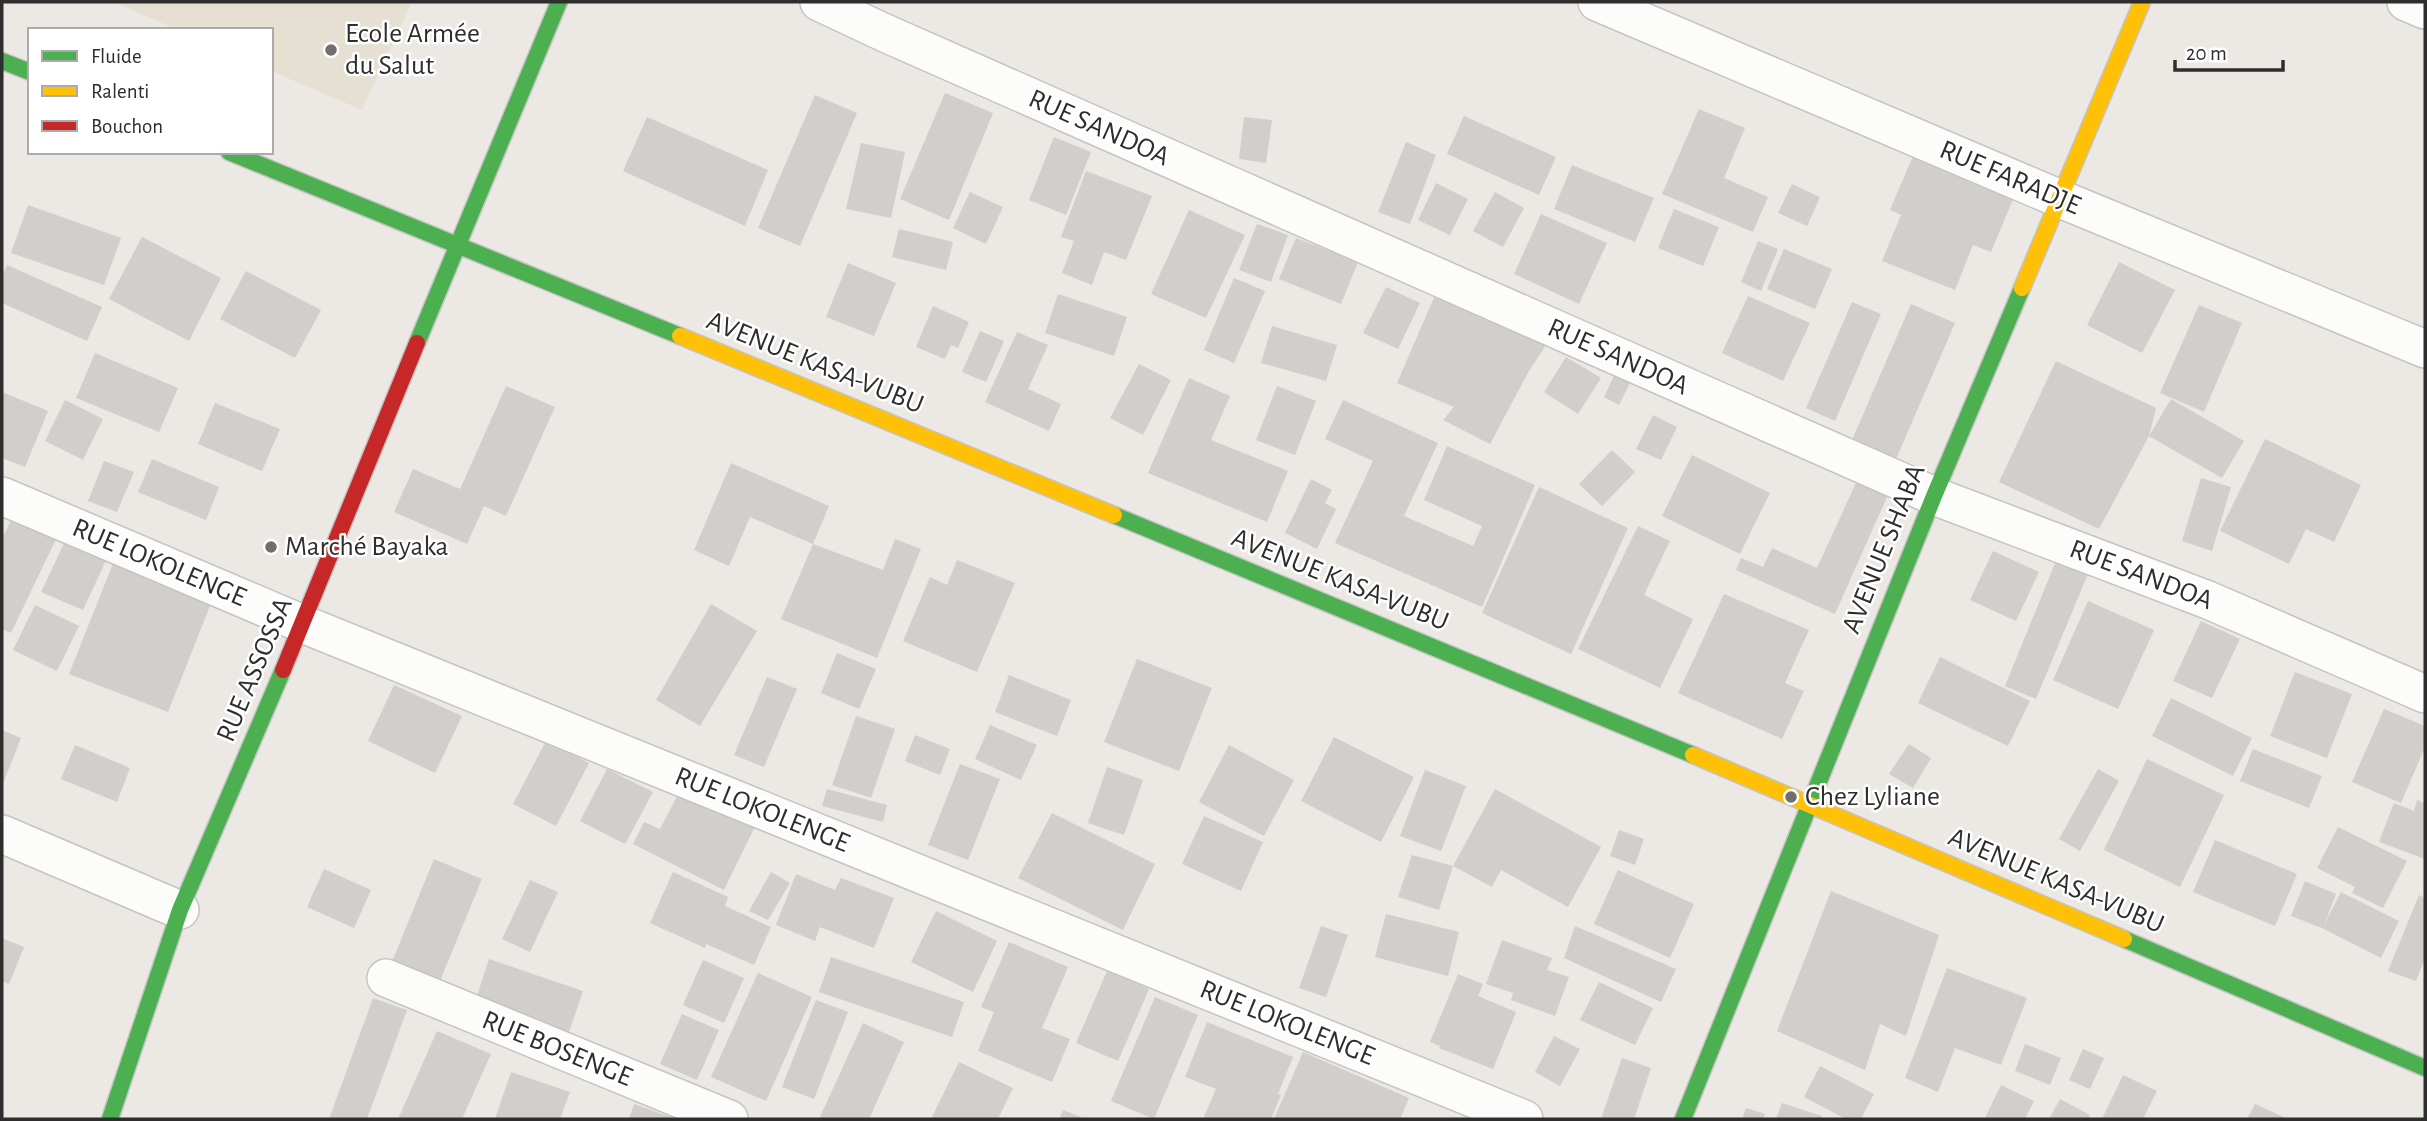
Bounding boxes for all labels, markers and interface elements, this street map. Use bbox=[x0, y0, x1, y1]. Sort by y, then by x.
place label: Ecole Armée du Salut bbox=[345, 20, 480, 80]
legend bbox=[28, 28, 273, 154]
scale bar bbox=[2175, 28, 2284, 72]
marker: Ecole Armée du Salut bbox=[323, 42, 339, 58]
text: 20 m bbox=[2186, 43, 2227, 64]
text: Fluide bbox=[91, 46, 142, 67]
text: Ralenti bbox=[91, 81, 149, 102]
street label: RUE SANDOA bbox=[1024, 85, 1174, 171]
text: Bouchon bbox=[91, 116, 163, 137]
street label: RUE FARADJE bbox=[1935, 136, 2085, 220]
street label: AVENUE KASA-VUBU bbox=[703, 307, 927, 419]
street label: RUE SANDOA bbox=[1543, 314, 1693, 400]
street label: AVENUE SHABA bbox=[1837, 461, 1931, 637]
street label: RUE LOKOLENGE bbox=[68, 514, 250, 612]
street label: AVENUE KASA-VUBU bbox=[1228, 524, 1452, 636]
place label: Marché Bayaka bbox=[285, 533, 449, 561]
street label: RUE SANDOA bbox=[2066, 535, 2216, 615]
marker: Marché Bayaka bbox=[263, 539, 279, 555]
street label: RUE ASSOSSA bbox=[212, 594, 298, 746]
street label: RUE LOKOLENGE bbox=[671, 762, 853, 858]
place label: Chez Lyliane bbox=[1805, 783, 1940, 811]
marker: Chez Lyliane bbox=[1783, 789, 1799, 805]
street label: AVENUE KASA-VUBU bbox=[1944, 823, 2168, 939]
street label: RUE LOKOLENGE bbox=[1196, 975, 1378, 1071]
street label: RUE BOSENGE bbox=[478, 1006, 636, 1092]

